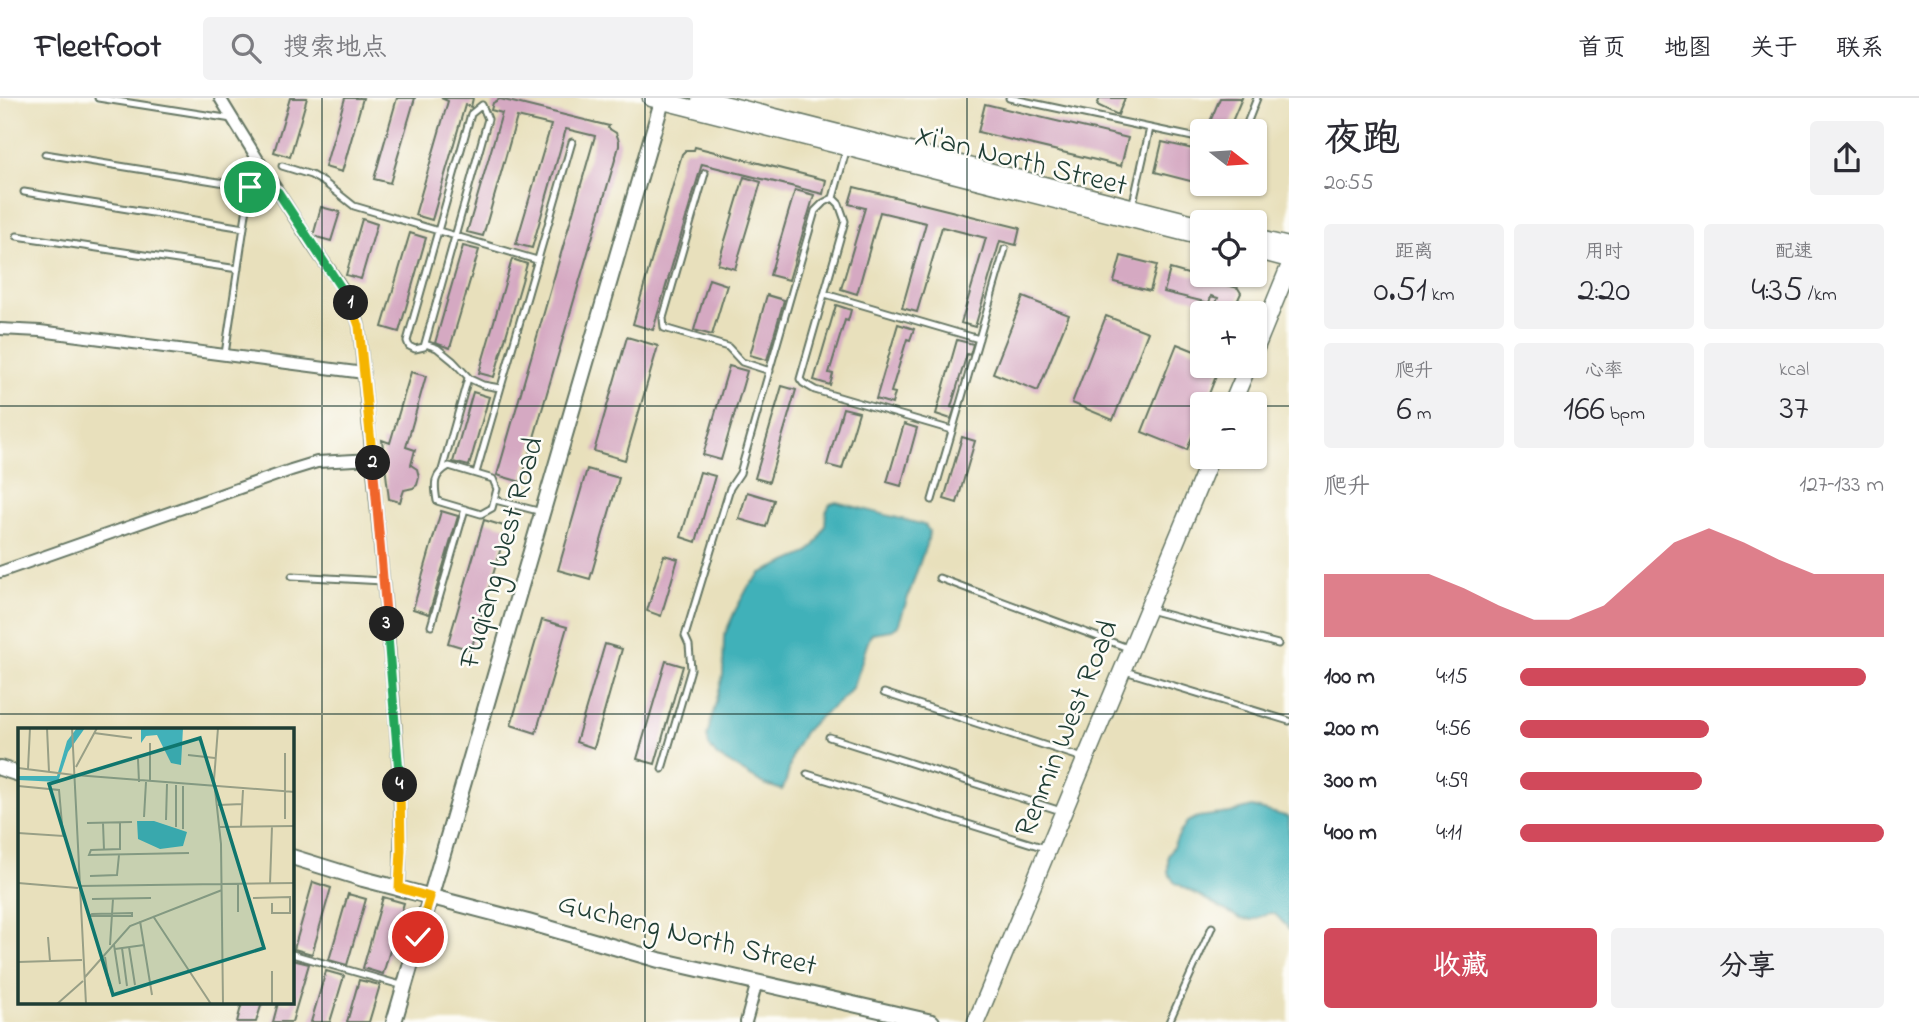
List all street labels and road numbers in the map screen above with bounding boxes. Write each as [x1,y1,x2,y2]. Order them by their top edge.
street label: Xi'an North Street [910,114,1132,210]
street label: Fuqiang West Road [449,432,557,675]
street label: Renmin West Road [1004,614,1132,844]
street label: Gucheng North Street [553,883,821,989]

